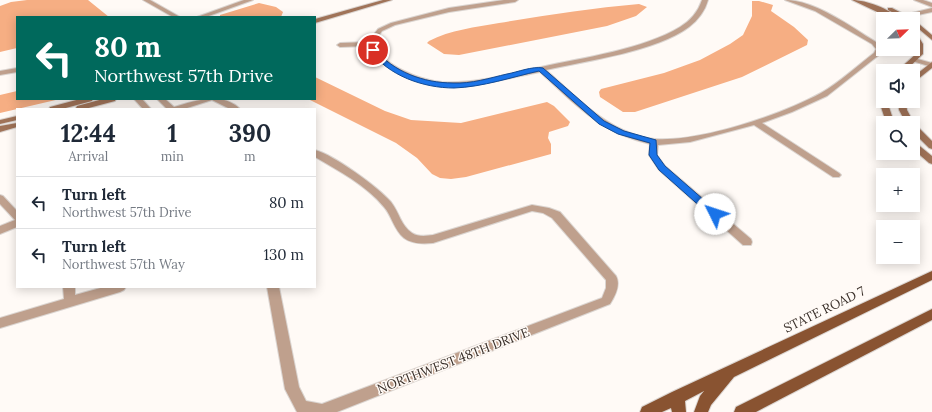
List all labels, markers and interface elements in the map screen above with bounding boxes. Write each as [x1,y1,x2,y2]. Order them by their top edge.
north arrow [876,12,920,56]
map controls [876,12,920,264]
text: 80 m [94,29,161,65]
icon: left [28,32,80,84]
pin [356,33,390,67]
icon: arrive [362,39,384,61]
text: Northwest 57th Drive [94,64,273,87]
button: sound [876,64,920,108]
button: search [876,116,920,160]
text: 12:44 [61,118,116,149]
text: 1 [167,118,177,149]
text: 390 [229,118,271,149]
text: Arrival [68,148,108,165]
text: min [161,148,184,165]
text: m [244,148,256,165]
button: + [876,168,920,212]
text: Turn left [62,185,126,204]
icon: left [28,192,50,214]
text: 80 m [269,193,304,212]
position arrow [694,193,736,235]
text: Northwest 57th Drive [62,204,191,221]
button: − [876,220,920,264]
text: Turn left [62,237,126,256]
icon: left [28,244,50,266]
text: 130 m [264,245,304,264]
text: Northwest 57th Way [62,256,185,273]
street label: STATE ROAD 7 [781,282,868,337]
street label: NORTHWEST 48TH DRIVE [375,324,532,397]

